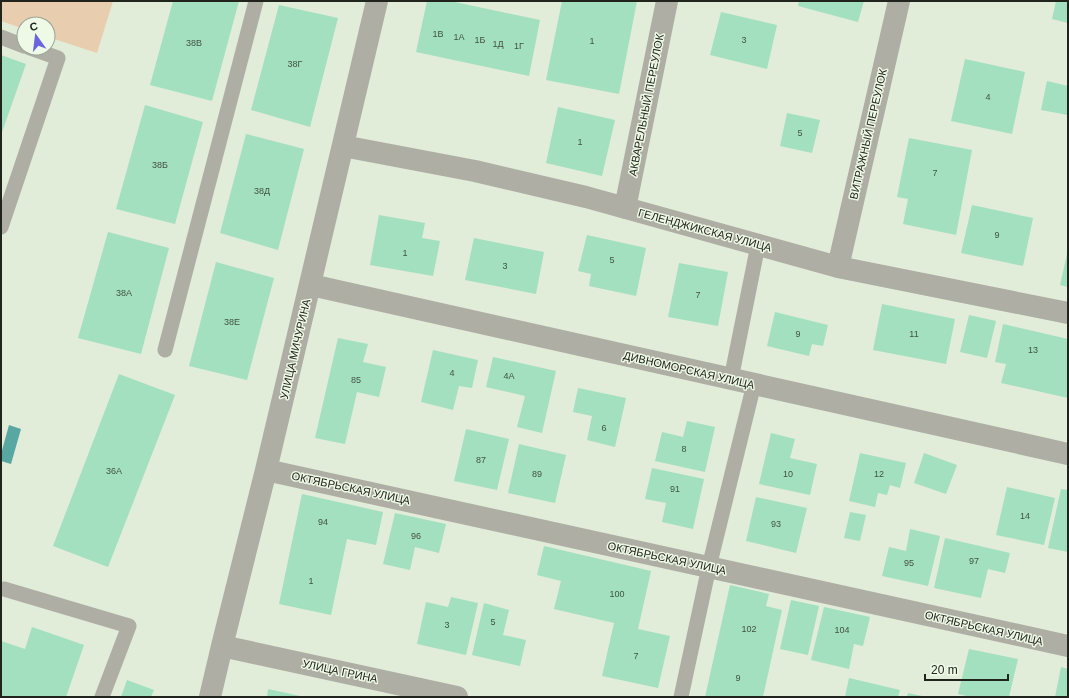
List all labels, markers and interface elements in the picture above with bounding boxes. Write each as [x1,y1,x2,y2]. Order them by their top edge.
north arrow [16,16,56,56]
text: С [28,20,39,33]
house number: 1В [432,29,444,39]
house number: 1А [453,32,465,42]
street label: АКВАРЕЛЬНЫЙ ПЕРЕУЛОК [626,32,666,177]
house number: 1Б [475,35,486,45]
house number: 3 [741,35,747,45]
house number: 1 [589,36,595,46]
house number: 38В [186,38,202,48]
house number: 1Д [492,39,504,49]
house number: 1Г [514,41,524,51]
house number: 38Г [288,59,303,69]
street label: ВИТРАЖНЫЙ ПЕРЕУЛОК [847,67,889,200]
house number: 4 [985,92,991,102]
house number: 5 [797,128,803,138]
house number: 1 [577,137,583,147]
house number: 38Б [152,160,168,170]
house number: 7 [932,168,938,178]
house number: 38Д [254,186,270,196]
street label: ГЕЛЕНДЖИКСКАЯ УЛИЦА [637,206,774,254]
house number: 9 [994,230,1000,240]
house number: 1 [402,248,408,258]
house number: 5 [609,255,615,265]
house number: 3 [502,261,508,271]
house number: 38А [116,288,132,298]
house number: 7 [695,290,701,300]
street label: УЛИЦА МИЧУРИНА [278,297,312,400]
house number: 38Е [224,317,240,327]
house number: 9 [795,329,801,339]
house number: 11 [909,329,919,339]
house number: 13 [1028,345,1038,355]
street label: ДИВНОМОРСКАЯ УЛИЦА [622,349,756,391]
house number: 4 [449,368,455,378]
house number: 4А [503,371,515,381]
house number: 85 [351,375,361,385]
house number: 6 [601,423,607,433]
house number: 8 [681,444,687,454]
house number: 87 [476,455,486,465]
house number: 36А [106,466,122,476]
house number: 89 [532,469,542,479]
house number: 10 [783,469,793,479]
house number: 12 [874,469,884,479]
street label: ОКТЯБРЬСКАЯ УЛИЦА [291,470,412,507]
house number: 91 [670,484,680,494]
house number: 14 [1020,511,1030,521]
house number: 94 [318,517,328,527]
house number: 93 [771,519,781,529]
house number: 96 [411,531,421,541]
street label: ОКТЯБРЬСКАЯ УЛИЦА [607,540,728,577]
house number: 97 [969,556,979,566]
house number: 95 [904,558,914,568]
house number: 1 [308,576,314,586]
house number: 100 [609,589,625,599]
street label: ОКТЯБРЬСКАЯ УЛИЦА [924,609,1045,648]
house number: 5 [490,617,496,627]
house number: 3 [444,620,450,630]
house number: 102 [741,624,757,634]
house number: 104 [834,625,850,635]
house number: 7 [633,651,639,661]
scale bar [925,656,1008,682]
street label: УЛИЦА ГРИНА [301,657,379,685]
text: 20 m [931,663,958,677]
house number: 9 [735,673,741,683]

